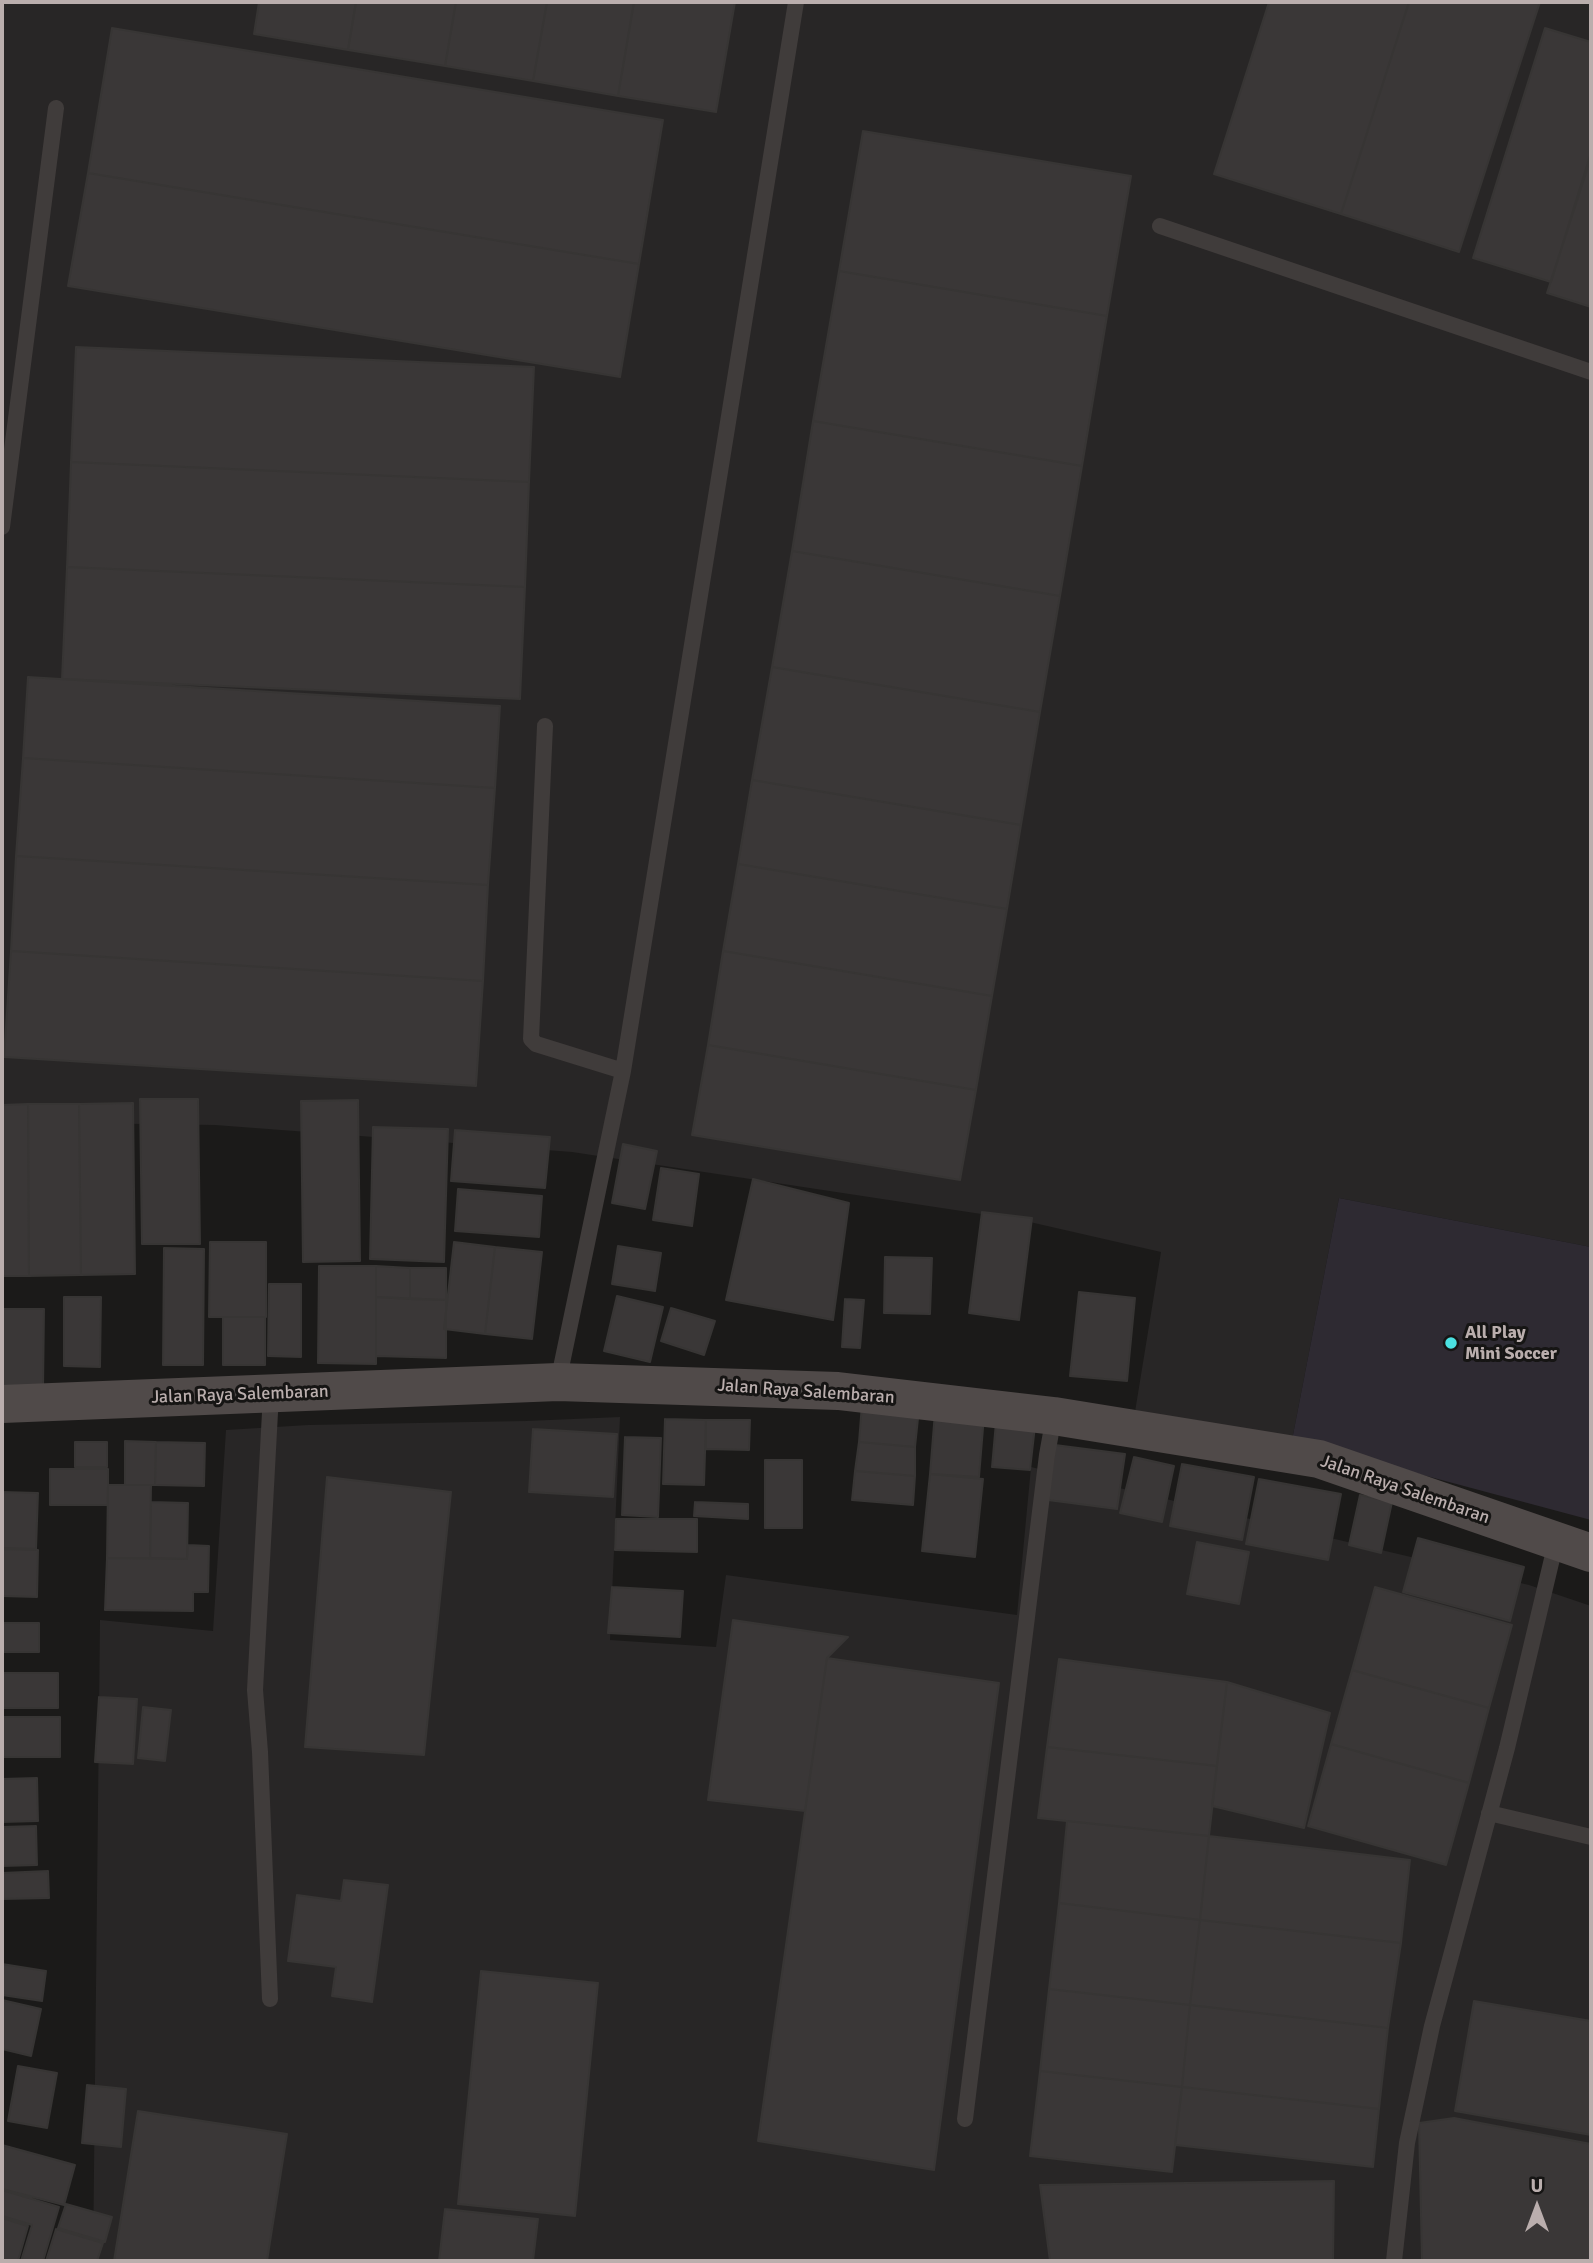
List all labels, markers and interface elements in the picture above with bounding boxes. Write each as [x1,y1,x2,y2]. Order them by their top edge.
place label: All Play Mini Soccer [1465,1322,1557,1364]
marker: All Play Mini Soccer [1443,1335,1459,1351]
street label: Jalan Raya Salembaran [717,1375,895,1409]
street label: Jalan Raya Salembaran [151,1381,329,1409]
street label: Jalan Raya Salembaran [1318,1451,1492,1529]
north arrow [1502,2172,1572,2242]
text: U [1531,2174,1543,2198]

